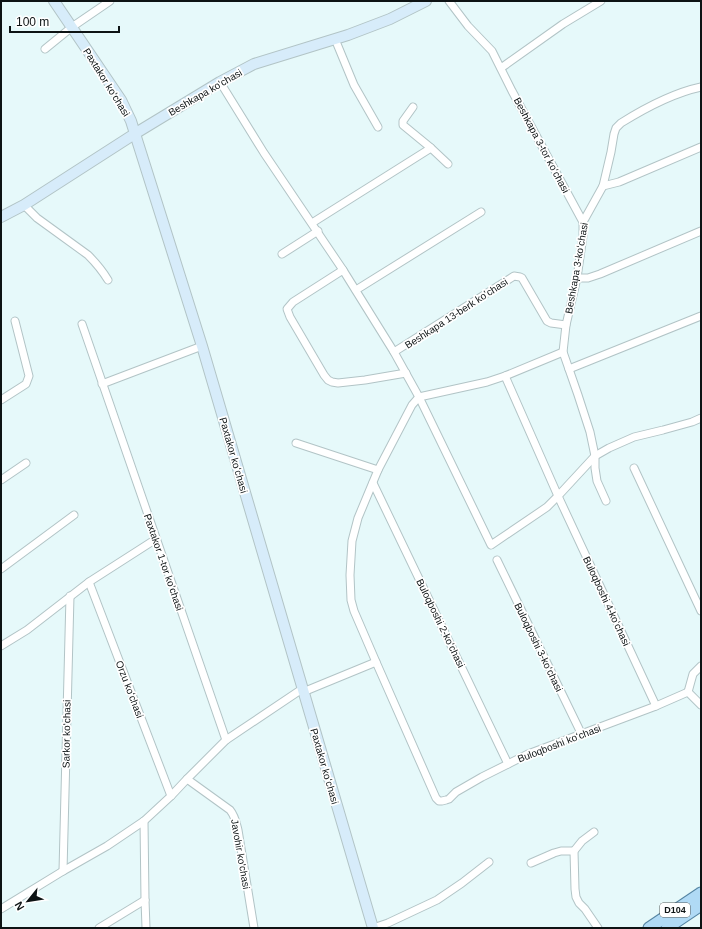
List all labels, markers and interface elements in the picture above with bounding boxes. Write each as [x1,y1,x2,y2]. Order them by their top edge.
scale bar [10,8,119,34]
text: 100 m [16,15,49,29]
street label: Paxtakor koʻchasi [81,46,132,118]
street label: Beshkapa ko'chasi [167,67,244,118]
street label: Beshkapa 3-tor koʻchasi [512,96,571,195]
street label: Beshkapa 3-koʻchasi [563,222,590,314]
street label: Beshkapa 13-berk koʼchasi [403,276,510,351]
street label: Paxtakor koʻchasi [217,416,250,494]
street label: Paxtakor 1-tor koʻchasi [142,512,185,612]
street label: Buloqboshi 4-koʻchasi [581,555,632,648]
street label: Buloqboshi 2-koʻchasi [414,577,467,669]
street label: Buloqboshi 3-koʻchasi [512,601,565,693]
street label: Orzu koʻchasi [114,659,146,719]
street label: Sarkor koʻchasi [60,700,73,768]
street label: Buloqboshi koʻchasi [516,722,602,764]
street label: Paxtakor koʻchasi [308,727,341,805]
street label: Javohir ko'chasi [229,818,252,890]
north arrow [8,881,48,921]
text: N [12,900,27,912]
road number: D104 [660,903,690,917]

